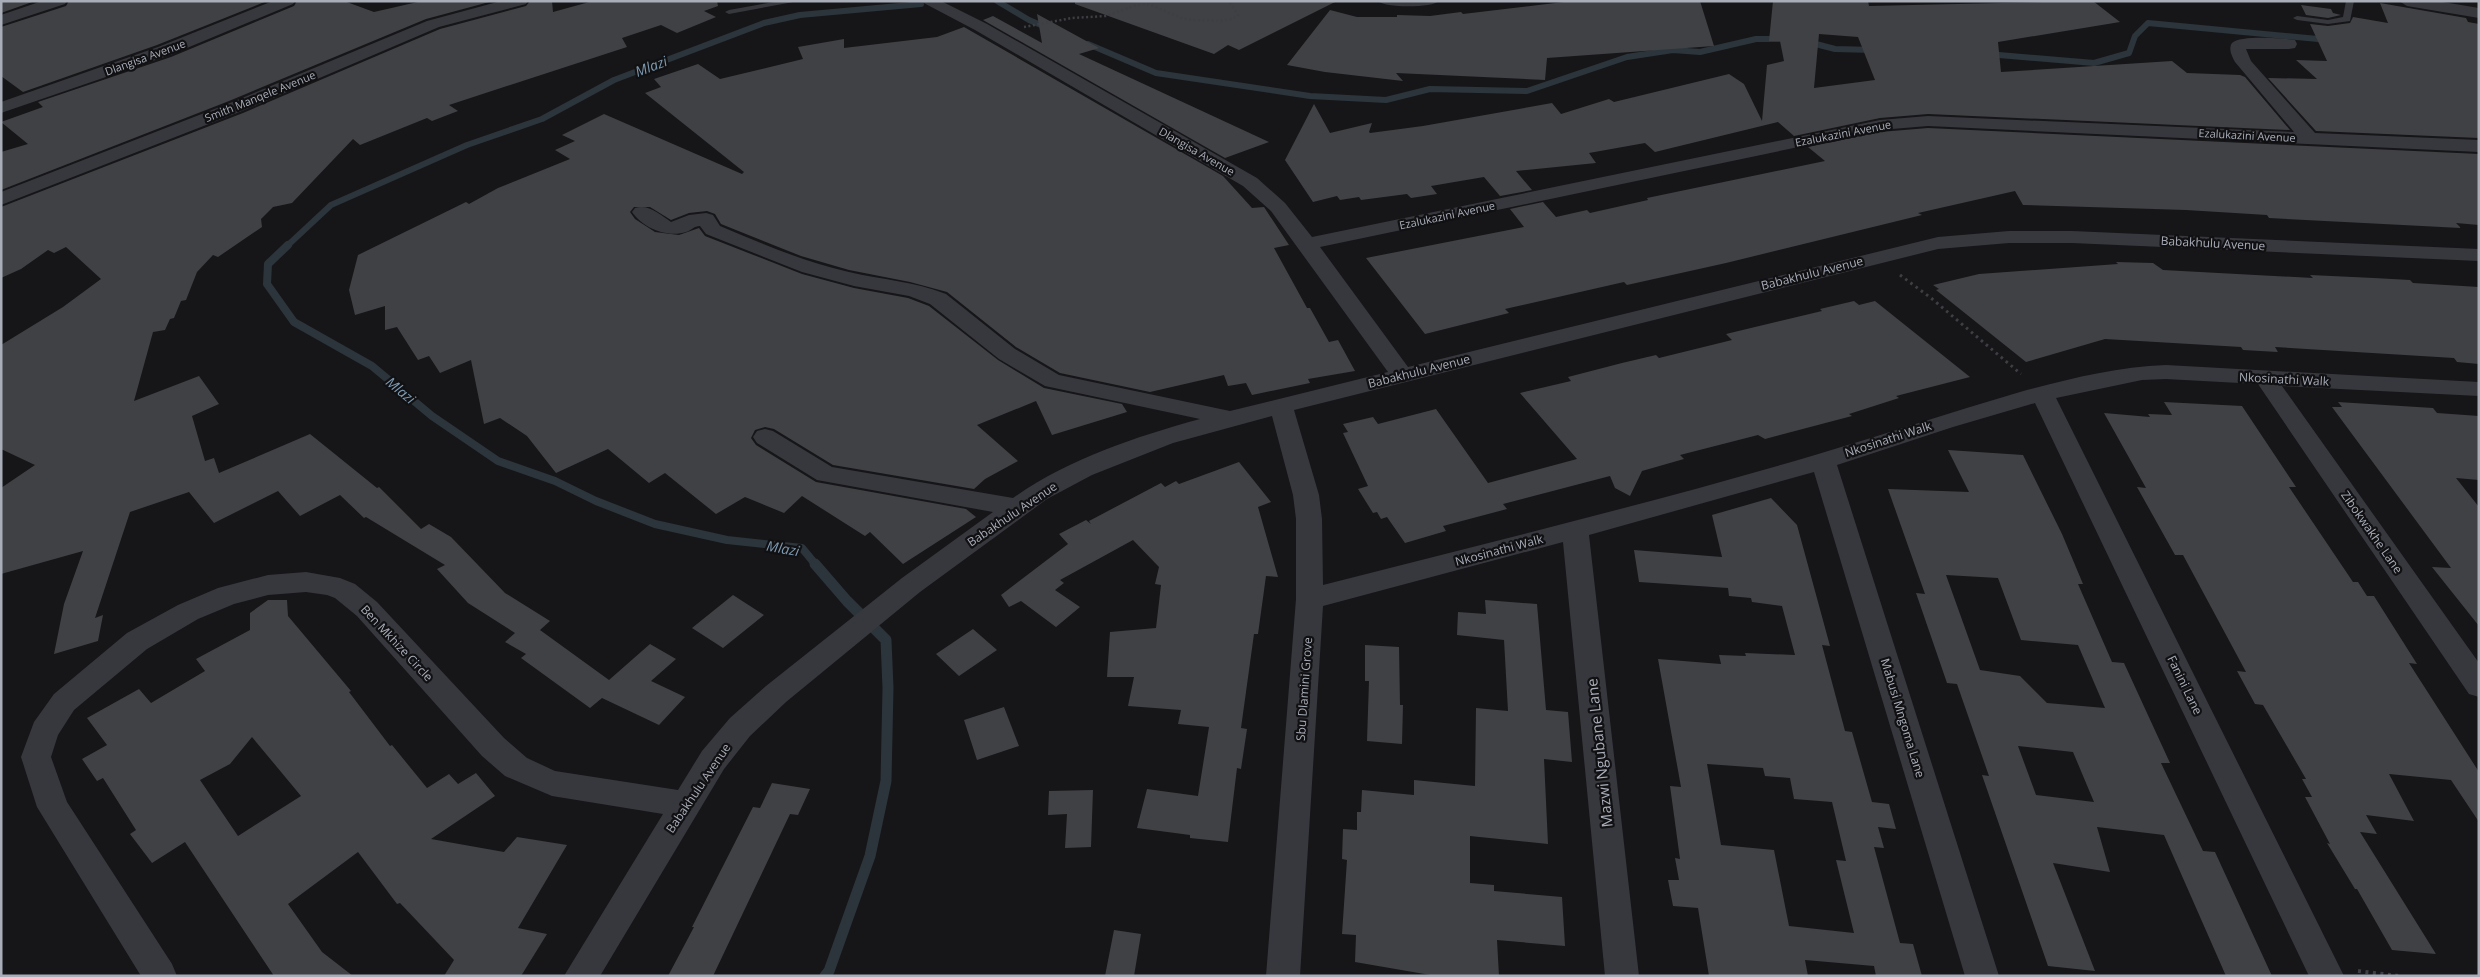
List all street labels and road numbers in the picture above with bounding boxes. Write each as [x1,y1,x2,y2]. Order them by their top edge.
street label: Dlangisa Avenue [103,35,187,79]
street label: Smith Manqele Avenue [202,67,318,125]
street label: Ezalukazini Avenue [1794,116,1892,150]
street label: Dlangisa Avenue [1156,123,1238,179]
street label: Ezalukazini Avenue [2198,125,2296,145]
street label: Ezalukazini Avenue [1398,198,1496,232]
street label: Babakhulu Avenue [2160,232,2266,254]
street label: Babakhulu Avenue [1759,252,1865,294]
street label: Babakhulu Avenue [1366,350,1472,392]
street label: Nkosinathi Walk [2239,368,2330,390]
street label: Nkosinathi Walk [1842,417,1934,461]
street label: Babakhulu Avenue [964,478,1060,550]
street label: Zibokwakhe Lane [2337,487,2407,577]
street label: Nkosinathi Walk [1453,530,1545,570]
street label: Ben Mkhize Circle [357,601,437,685]
street label: Sbu Dlamini Grove [1292,636,1316,741]
street label: Fanini Lane [2163,653,2207,718]
street label: Mabusi Mngoma Lane [1877,656,1929,780]
street label: Mazwi Ngubane Lane [1581,678,1617,828]
street label: Babakhulu Avenue [662,740,734,836]

